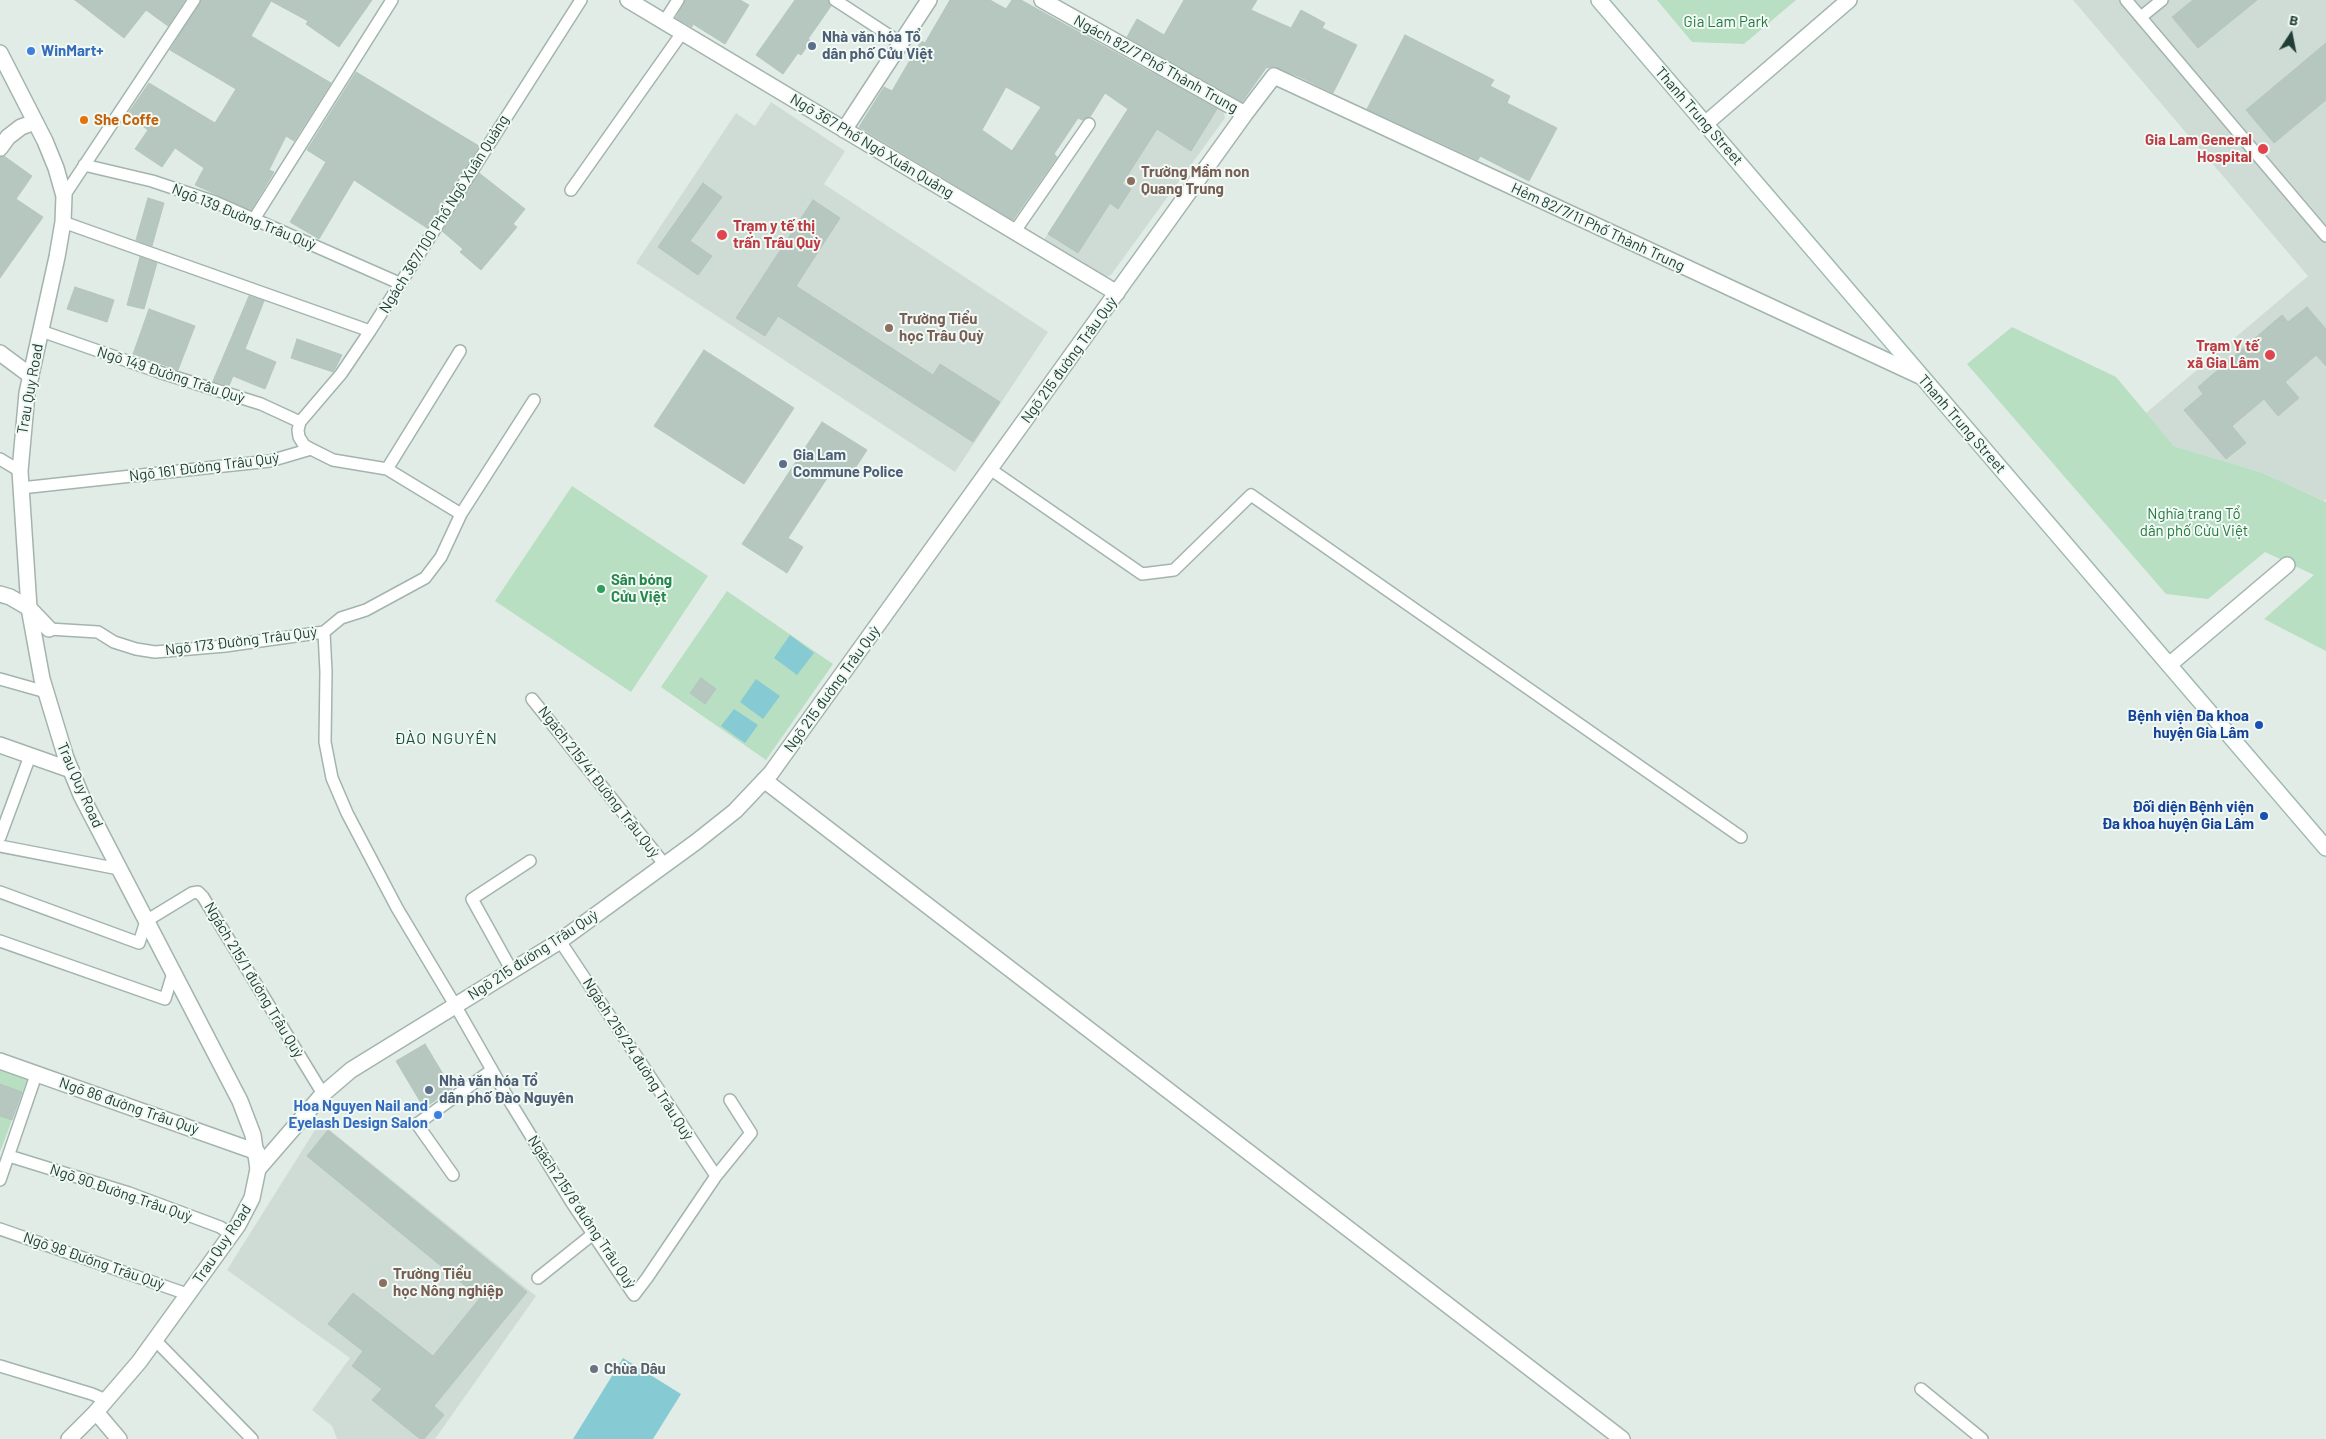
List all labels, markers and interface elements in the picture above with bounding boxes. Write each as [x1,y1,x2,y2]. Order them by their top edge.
north arrow [2266,10,2316,60]
street label: Ngách 82/7 Phố Thành Trung [1071,11,1241,117]
text: B [2288,11,2300,29]
park label: Gia Lam Park [1684,13,1768,31]
place label: Nhà văn hóa Tổ dân phố Cửu Việt [822,28,933,63]
marker: Nhà văn hóa Tổ dân phố Cửu Việt [806,40,818,52]
place label: WinMart+ [41,42,104,60]
marker: WinMart+ [25,45,37,57]
street label: Thanh Trung Street [1651,63,1747,169]
street label: Ngõ 367 Phố Ngô Xuân Quảng [787,90,957,202]
place label: She Coffe [94,111,159,129]
street label: Ngách 367/100 Phố Ngô Xuân Quảng [375,111,513,317]
marker: She Coffe [78,114,90,126]
place label: Gia Lam General Hospital [2145,131,2252,166]
marker: Gia Lam General Hospital [2256,142,2270,156]
place label: Trường Mầm non Quang Trung [1141,163,1250,198]
marker: Trường Mầm non Quang Trung [1125,175,1137,187]
street label: Hẻm 82/7/11 Phố Thành Trung [1508,179,1688,275]
street label: Ngõ 139 Đường Trâu Quỳ [169,180,319,254]
place label: Trạm y tế thị trấn Trâu Quỳ [733,217,821,252]
marker: Trạm y tế thị trấn Trâu Quỳ [715,228,729,242]
street label: Ngõ 215 đường Trâu Quỳ [1017,293,1121,427]
place label: Trường Tiểu học Trâu Quỳ [899,310,984,345]
marker: Trường Tiểu học Trâu Quỳ [883,322,895,334]
place label: Trạm Y tế xã Gia Lâm [2187,337,2259,372]
street label: Trau Quy Road [13,342,47,436]
street label: Ngõ 149 Đường Trâu Quỳ [95,343,247,407]
marker: Trạm Y tế xã Gia Lâm [2263,348,2277,362]
street label: Thanh Trung Street [1914,371,2010,477]
place label: Gia Lam Commune Police [793,446,904,481]
street label: Ngõ 161 Đường Trâu Quỳ [128,449,280,485]
marker: Gia Lam Commune Police [777,458,789,470]
park label: Nghĩa trang Tổ dân phố Cửu Việt [2140,505,2248,540]
place label: Sân bóng Cửu Việt [611,571,672,606]
marker: Sân bóng Cửu Việt [595,583,607,595]
street label: Ngõ 215 đường Trâu Quỳ [780,622,884,756]
street label: Ngõ 173 Đường Trâu Quỳ [164,623,318,659]
street label: Ngách 215/41 Đường Trâu Quỳ [534,703,664,861]
place label: Bệnh viện Đa khoa huyện Gia Lâm [2128,707,2249,742]
marker: Bệnh viện Đa khoa huyện Gia Lâm [2253,719,2265,731]
district label: ĐÀO NGUYÊN [393,729,499,749]
street label: Trau Quy Road [53,739,107,831]
place label: Đối diện Bệnh viện Đa khoa huyện Gia Lâm [2102,798,2254,833]
marker: Đối diện Bệnh viện Đa khoa huyện Gia Lâm [2258,810,2270,822]
street label: Ngách 215/1 đường Trâu Quỳ [200,899,308,1061]
street label: Ngõ 215 đường Trâu Quỳ [464,906,602,1004]
street label: Ngách 215/24 đường Trâu Quỳ [579,975,697,1143]
place label: Nhà văn hóa Tổ dân phố Đào Nguyên [439,1072,574,1107]
street label: Ngõ 86 đường Trâu Quỳ [57,1074,201,1138]
marker: Nhà văn hóa Tổ dân phố Đào Nguyên [423,1084,435,1096]
place label: Hoa Nguyen Nail and Eyelash Design Salon [288,1097,428,1132]
marker: Hoa Nguyen Nail and Eyelash Design Salon [432,1109,444,1121]
street label: Ngách 215/8 đường Trâu Quỳ [524,1132,640,1292]
street label: Ngõ 90 Đường Trâu Quỳ [48,1160,194,1226]
street label: Trau Quy Road [189,1201,255,1287]
street label: Ngõ 98 Đường Trâu Quỳ [21,1228,167,1294]
place label: Trường Tiểu học Nông nghiệp [393,1265,503,1300]
marker: Trường Tiểu học Nông nghiệp [377,1277,389,1289]
place label: Chùa Dâu [604,1360,666,1378]
marker: Chùa Dâu [588,1363,600,1375]

